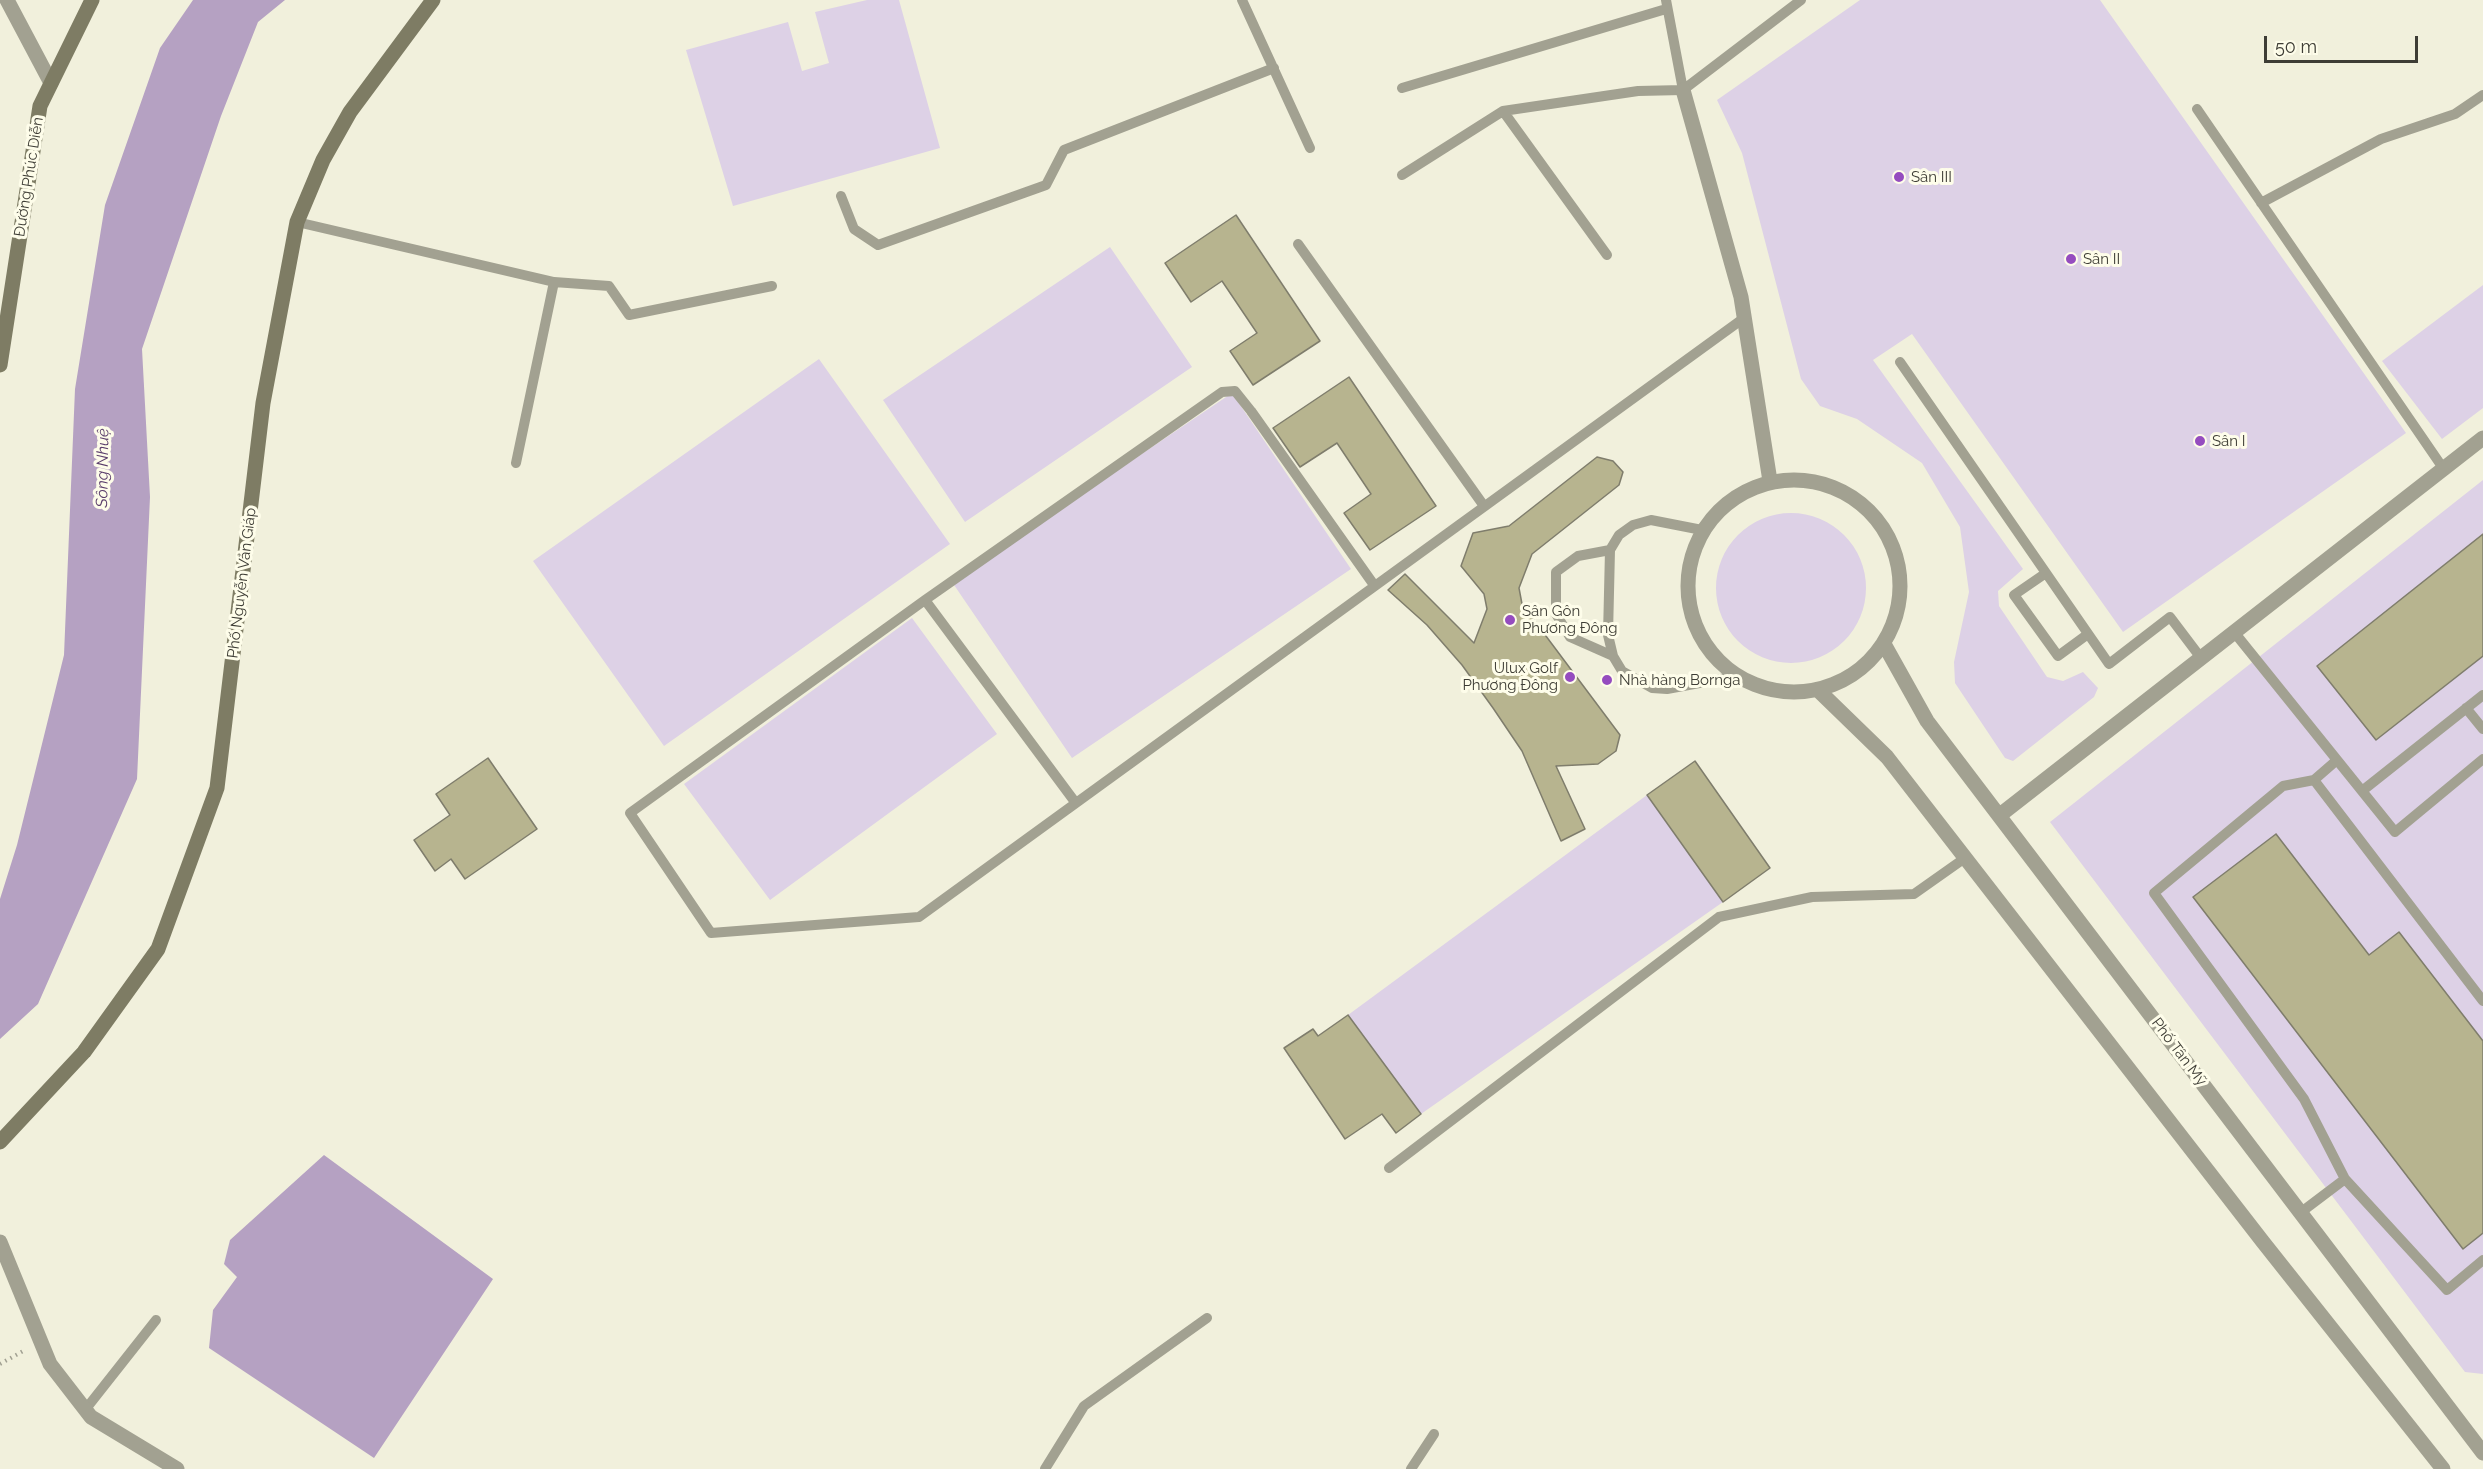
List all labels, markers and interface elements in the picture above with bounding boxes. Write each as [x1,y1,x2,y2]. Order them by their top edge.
scale bar [2267,24,2422,62]
text: 50 m [2275,36,2317,57]
street label: Đường Phúc Diễn [11,116,47,238]
place label: Sân III [1911,168,1952,186]
marker: Sân III [1892,170,1906,184]
place label: Sân II [2083,250,2120,268]
marker: Sân II [2064,252,2078,266]
water label: Sông Nhuệ [93,428,113,508]
place label: Sân I [2212,432,2246,450]
marker: Sân I [2193,434,2207,448]
street label: Phố Nguyễn Văn Giáp [224,507,260,659]
place label: Sân Gôn Phương Đông [1522,602,1618,637]
marker: Sân Gôn Phương Đông [1503,613,1517,627]
place label: Ulux Golf Phương Đông [1462,659,1558,694]
marker: Ulux Golf Phương Đông [1563,670,1577,684]
place label: Nhà hàng Bornga [1619,671,1740,689]
marker: Nhà hàng Bornga [1600,673,1614,687]
street label: Phố Tân Mỹ [2148,1014,2210,1090]

